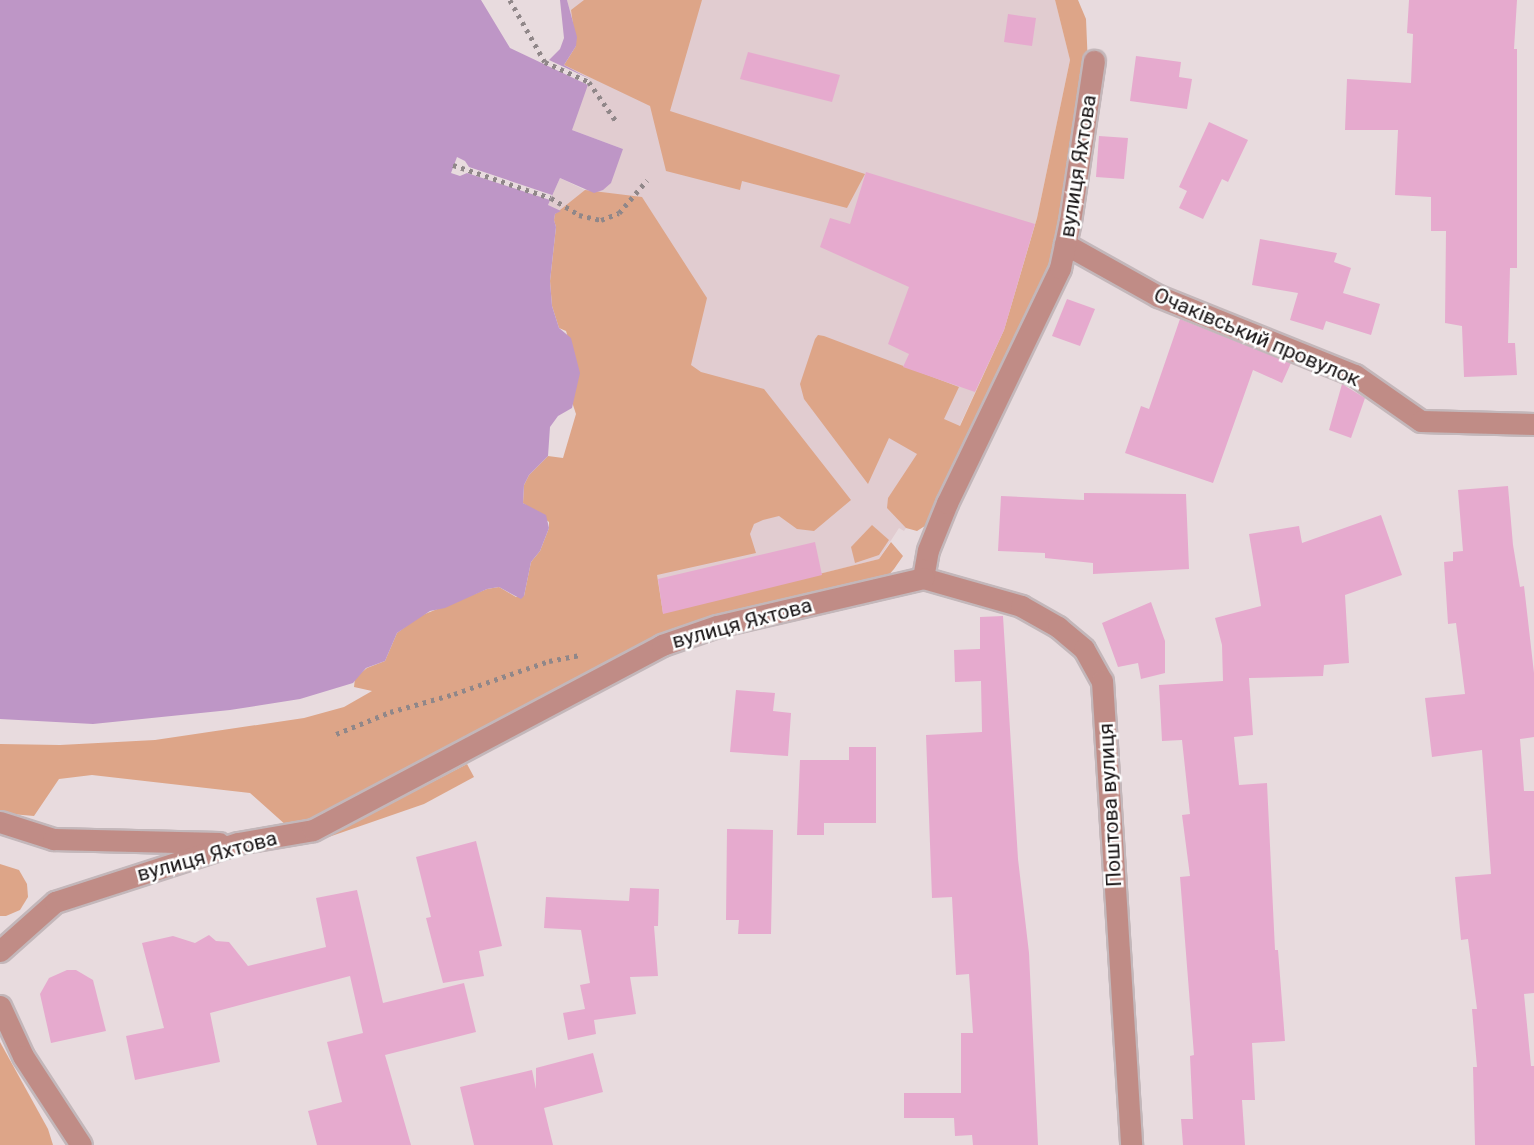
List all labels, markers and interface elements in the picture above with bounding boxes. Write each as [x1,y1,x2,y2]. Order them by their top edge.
street label: вулиця Яхтова [1054,93,1102,239]
street label: Очаківський провулок [1150,282,1364,392]
street label: вулиця Яхтова [669,592,815,654]
street label: Поштова вулиця [1093,722,1127,888]
street label: вулиця Яхтова [134,825,280,887]

